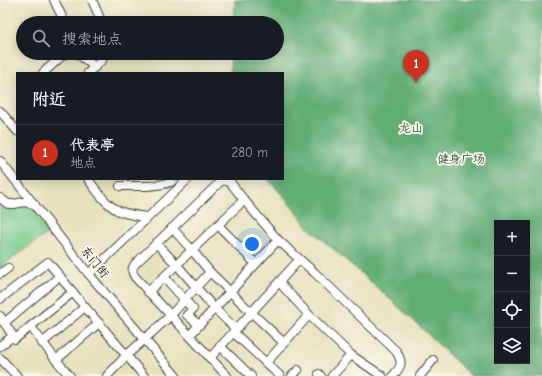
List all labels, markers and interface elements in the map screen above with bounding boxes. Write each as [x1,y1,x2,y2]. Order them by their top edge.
search box [16,16,284,60]
icon: search [30,27,52,49]
text: 搜索地点 [62,30,122,48]
pin: 1 [403,50,429,83]
text: 附近 [32,90,66,109]
park label: 龙山 [399,121,423,135]
text: 代表亭 [70,136,115,154]
text: 1 [42,145,48,160]
text: 280 m [231,145,268,160]
park label: 健身广场 [437,152,485,166]
text: 地点 [70,155,96,170]
map controls [494,220,530,364]
button: + [494,220,530,256]
your location [242,234,262,254]
street label: 东门街 [78,244,112,280]
button: − [494,256,530,292]
button: locate [494,292,530,328]
button: layers [494,328,530,364]

